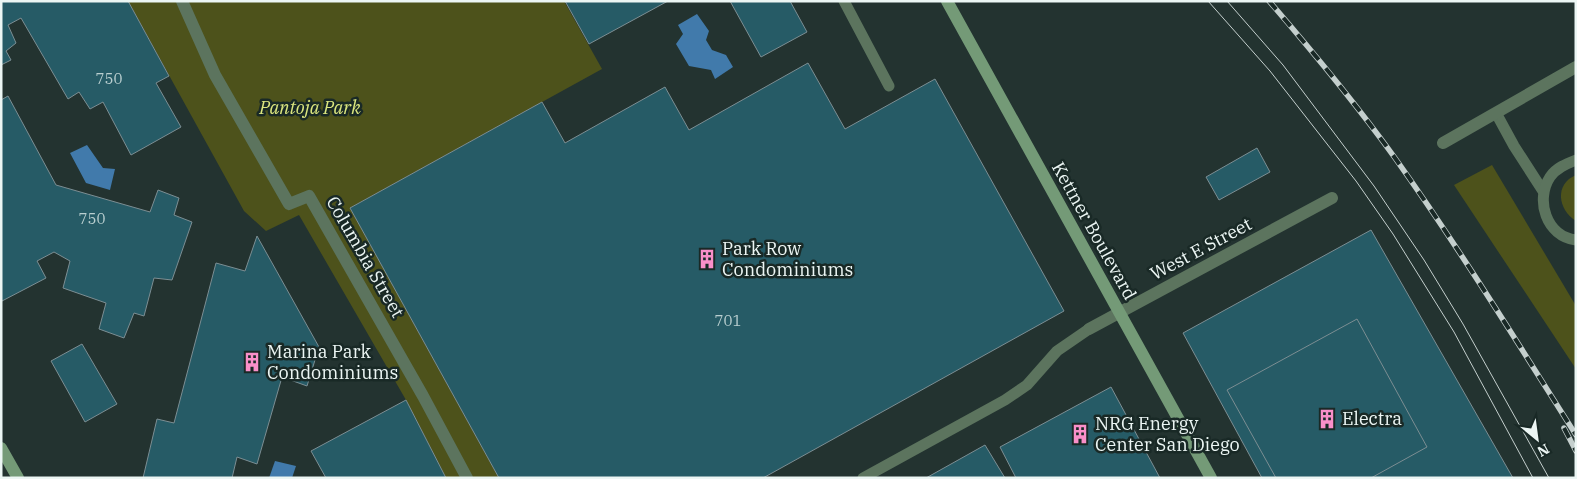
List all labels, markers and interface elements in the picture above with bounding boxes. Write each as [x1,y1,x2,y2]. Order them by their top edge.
house number: 750 [95,69,123,88]
park label: Pantoja Park [258,96,361,119]
street label: Kettner Boulevard [1047,158,1142,304]
street label: Columbia Street [321,192,409,322]
house number: 750 [78,209,106,228]
street label: West E Street [1146,212,1255,285]
place label: Park Row Condominiums [722,237,853,281]
building icon: Park Row Condominiums [696,248,718,270]
house number: 701 [714,311,742,330]
place label: Marina Park Condominiums [267,340,398,384]
building icon: Marina Park Condominiums [241,351,263,373]
place label: Electra [1342,407,1402,430]
building icon: Electra [1316,408,1338,430]
place label: NRG Energy Center San Diego [1095,412,1240,456]
north arrow [1512,414,1562,464]
building icon: NRG Energy Center San Diego [1069,423,1091,445]
text: N [1534,440,1553,461]

